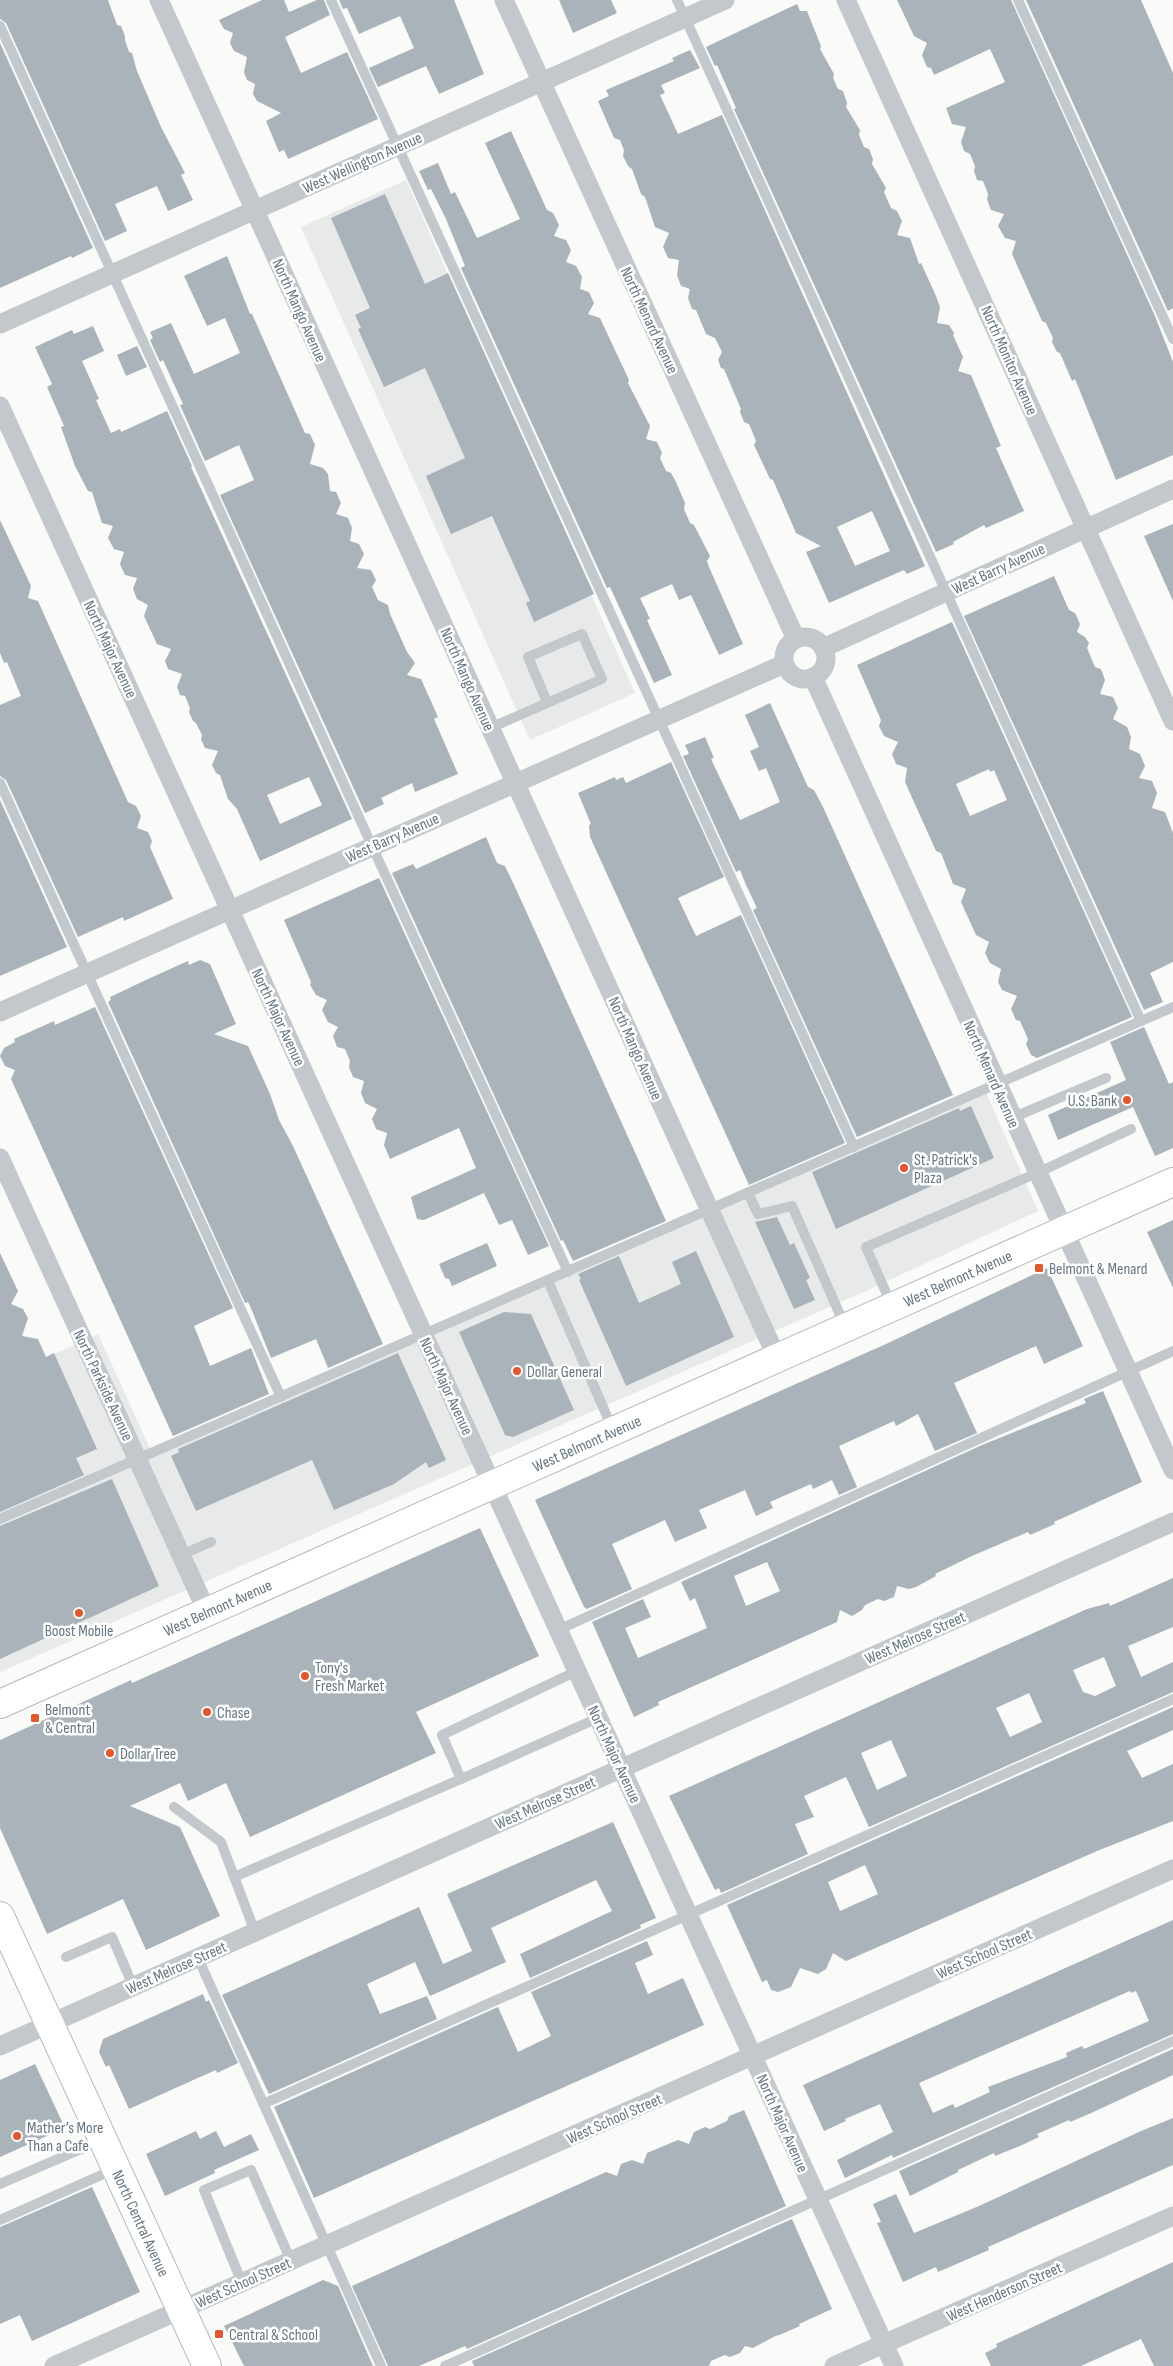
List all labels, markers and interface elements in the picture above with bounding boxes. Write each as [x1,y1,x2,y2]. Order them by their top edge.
street label: West Wellington Avenue [300,129,425,198]
street label: North Mango Avenue [267,256,330,365]
street label: North Menard Avenue [616,264,682,377]
street label: North Monitor Avenue [976,303,1041,418]
street label: West Barry Avenue [949,540,1048,599]
street label: North Major Avenue [79,598,140,701]
street label: North Mango Avenue [435,625,498,734]
street label: West Barry Avenue [343,809,442,867]
street label: North Major Avenue [247,966,308,1069]
street label: North Mango Avenue [603,994,666,1103]
street label: North Menard Avenue [958,1018,1023,1131]
place label: U.S. Bank [1068,1092,1117,1111]
marker: U.S. Bank [1121,1094,1133,1106]
place label: St. Patrick's Plaza [914,1151,978,1188]
marker: St. Patrick's Plaza [898,1162,910,1174]
street label: West Belmont Avenue [901,1247,1015,1312]
place label: Belmont & Menard [1049,1260,1147,1279]
marker: Belmont & Menard [1033,1262,1045,1274]
street label: North Parkside Avenue [69,1327,137,1444]
street label: North Major Avenue [415,1335,476,1438]
place label: Dollar General [527,1363,602,1382]
marker: Dollar General [511,1365,523,1377]
street label: West Belmont Avenue [530,1412,644,1477]
street label: West Belmont Avenue [161,1576,275,1641]
marker: Boost Mobile [73,1607,85,1619]
street label: West Melrose Street [862,1608,969,1669]
place label: Boost Mobile [45,1622,113,1641]
place label: Tony's Fresh Market [315,1659,384,1696]
marker: Tony's Fresh Market [299,1670,311,1682]
place label: Belmont & Central [45,1701,95,1738]
street label: North Major Avenue [583,1703,644,1806]
place label: Chase [217,1704,250,1723]
marker: Chase [201,1706,213,1718]
marker: Belmont & Central [29,1712,41,1724]
place label: Dollar Tree [120,1745,176,1764]
marker: Dollar Tree [104,1747,116,1759]
street label: West Melrose Street [492,1773,599,1834]
street label: West School Street [934,1925,1035,1984]
street label: West Melrose Street [123,1938,230,1999]
street label: North Major Avenue [752,2072,812,2176]
street label: West School Street [564,2090,665,2149]
place label: Mather’s More Than a Cafe [27,2119,103,2156]
marker: Mather’s More Than a Cafe [11,2130,23,2142]
street label: North Central Avenue [107,2167,173,2280]
street label: West School Street [193,2254,294,2313]
street label: West Henderson Street [944,2258,1065,2326]
place label: Central & School [229,2326,318,2345]
marker: Central & School [213,2328,225,2340]

